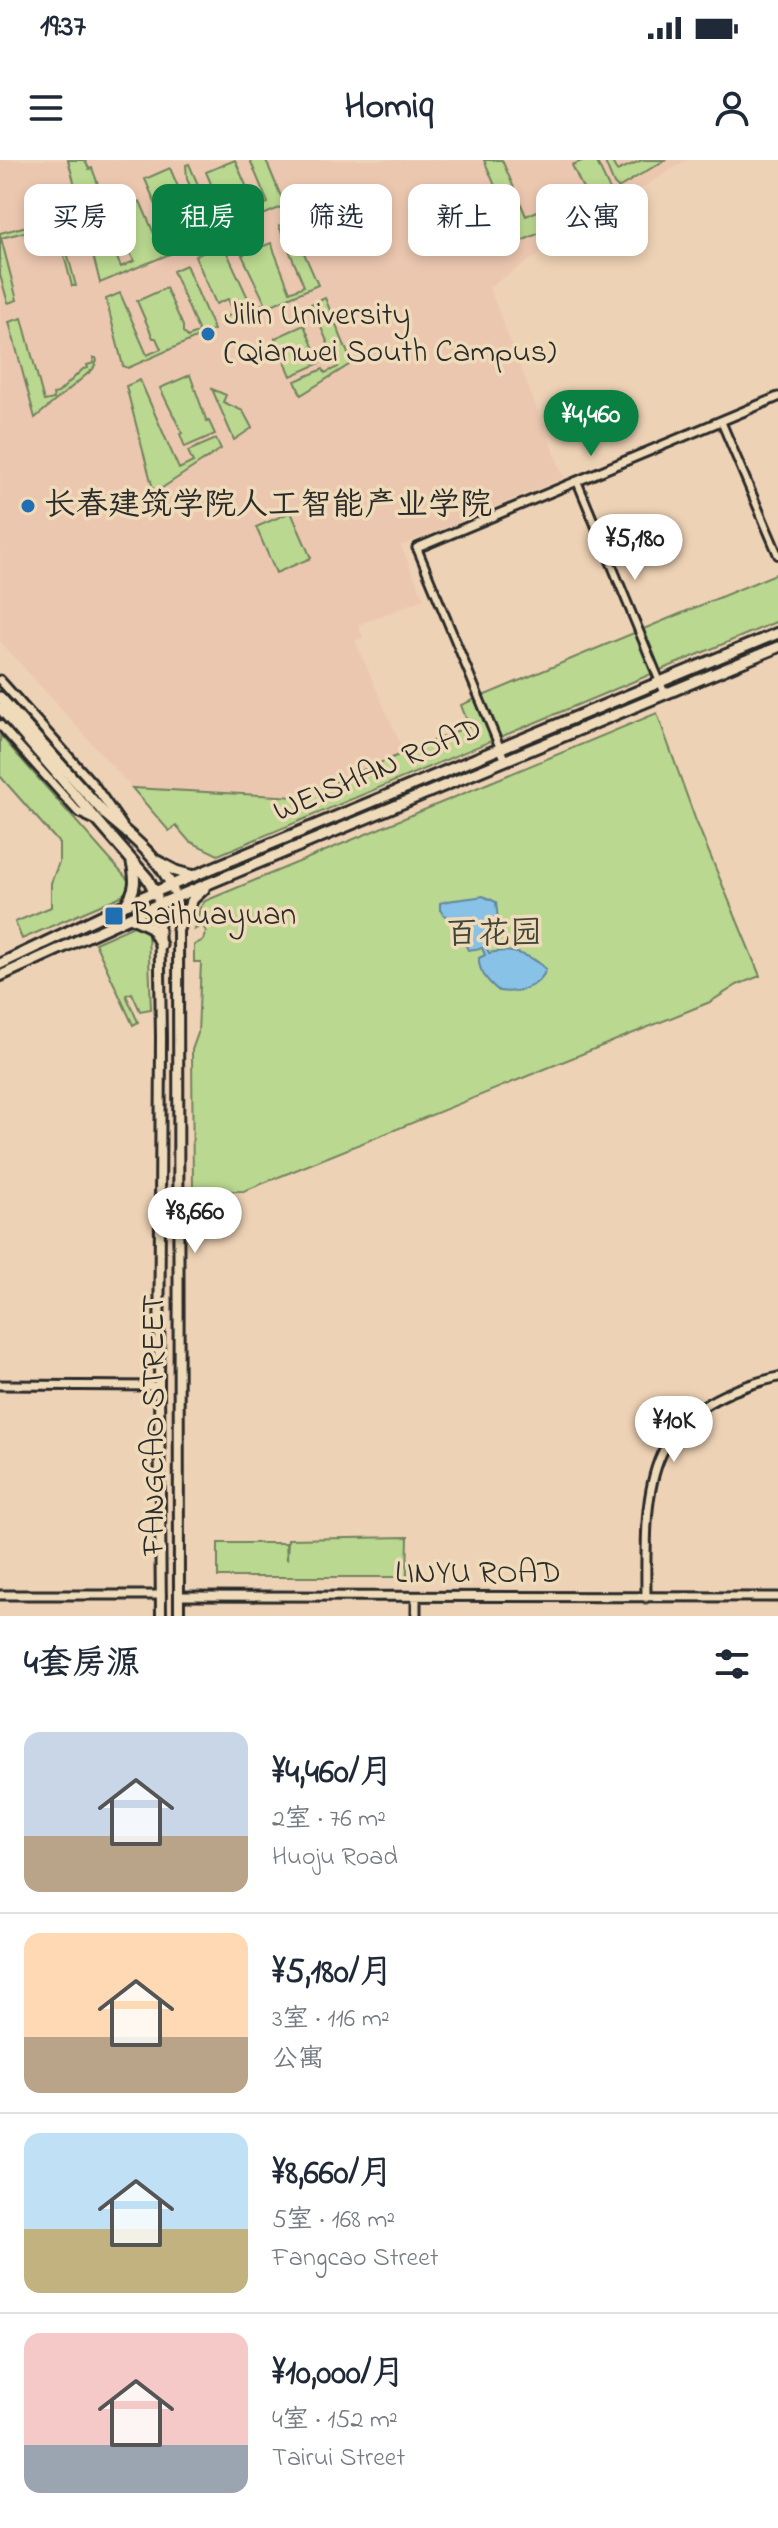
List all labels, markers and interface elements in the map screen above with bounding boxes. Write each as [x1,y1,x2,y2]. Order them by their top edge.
text: 19:37 [40,6,86,50]
text: Homiq [344,82,434,135]
icon: menu [24,86,68,130]
icon: person [710,86,754,130]
chip: 买房 [24,184,136,256]
chip: 租房 [152,184,264,256]
chip: 筛选 [280,184,392,256]
chip: 新上 [408,184,520,256]
chip: 公寓 [536,184,648,256]
place label: Jilin University (Qianwei South Campus) [224,293,556,377]
marker: Jilin University (Qianwei South Campus) [199,325,217,343]
pin: ¥4,460 [526,390,656,458]
text: ¥4,460 [562,397,620,435]
place label: 长春建筑学院人工智能产业学院 [44,483,492,530]
marker: 长春建筑学院人工智能产业学院 [19,497,37,515]
pin: ¥5,180 [570,514,700,582]
text: ¥5,180 [606,521,664,559]
street label: WEISHAN ROAD [266,706,490,836]
place label: Baihuayuan [131,893,296,940]
marker: Baihuayuan [103,905,125,927]
park label: 百花园 [446,912,542,959]
pin: ¥8,660 [130,1187,260,1255]
text: ¥8,660 [166,1194,224,1232]
street label: FANGCAO STREET [132,1294,179,1557]
pin: ¥10K [627,1396,721,1464]
text: ¥10K [653,1403,695,1441]
street label: LINYU ROAD [395,1551,561,1598]
text: 4套房源 [24,1640,140,1690]
icon: filters [710,1642,754,1686]
text: ¥4,460/月 [272,1749,393,1799]
icon: home [88,1764,184,1860]
text: 2室 · 76 m² [272,1801,386,1839]
text: Huoju Road [272,1839,398,1877]
text: ¥5,180/月 [272,1949,393,1999]
icon: home [88,1965,184,2061]
text: 3室 · 116 m² [272,2001,390,2039]
text: 公寓 [272,2041,324,2079]
text: ¥8,660/月 [272,2150,393,2200]
icon: home [88,2165,184,2261]
text: 5室 · 168 m² [272,2202,395,2240]
text: Fangcao Street [272,2240,439,2278]
text: ¥10,000/月 [272,2350,405,2400]
icon: home [88,2365,184,2461]
text: 4室 · 152 m² [272,2402,398,2440]
text: Tairui Street [272,2440,405,2478]

